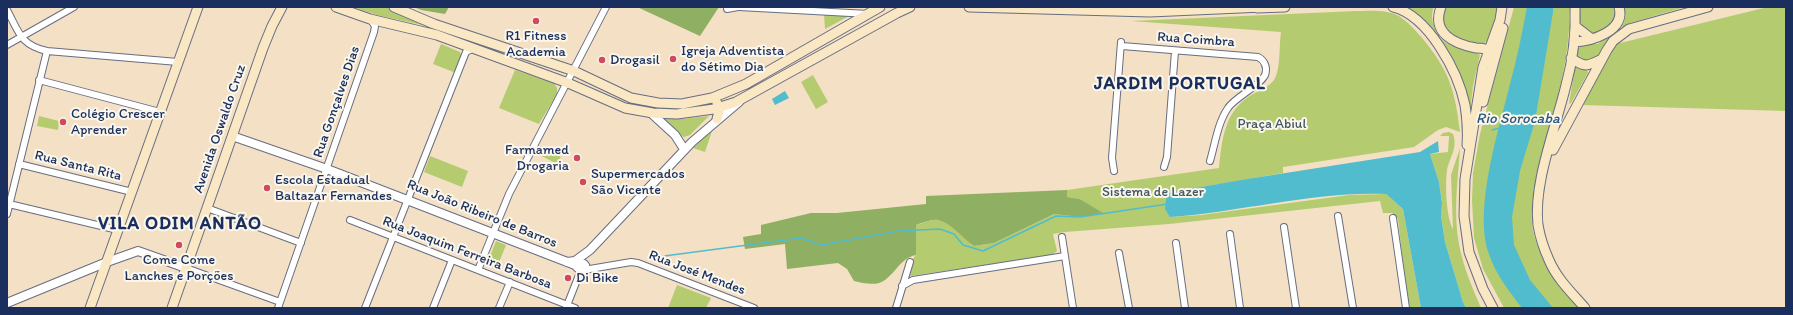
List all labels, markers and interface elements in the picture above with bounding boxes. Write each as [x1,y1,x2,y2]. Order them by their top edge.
marker: R1 Fitness Academia [531,16,541,26]
place label: R1 Fitness Academia [506,28,566,60]
street label: Rua Coimbra [1157,29,1235,51]
place label: Igreja Adventista do Sétimo Dia [681,43,784,76]
street label: Rua Gonçalves Dias [310,44,364,160]
place label: Drogasil [610,52,660,68]
marker: Igreja Adventista do Sétimo Dia [668,54,678,64]
marker: Drogasil [597,55,607,65]
street label: Avenida Oswaldo Cruz [190,63,250,195]
district label: JARDIM PORTUGAL [1095,73,1265,95]
place label: Colégio Crescer Aprender [71,106,165,138]
water label: Rio Sorocaba [1476,110,1560,128]
park label: Praça Abiul [1238,116,1306,132]
marker: Colégio Crescer Aprender [58,117,68,127]
place label: Farmamed Drogaria [505,142,569,174]
street label: Rua Santa Rita [33,147,123,185]
marker: Farmamed Drogaria [572,153,582,163]
place label: Supermercados São Vicente [591,166,685,198]
place label: Escola Estadual Baltazar Fernandes [275,172,392,204]
street label: Rua João Ribeiro de Barros [404,176,560,252]
marker: Supermercados São Vicente [578,177,588,187]
marker: Escola Estadual Baltazar Fernandes [262,183,272,193]
park label: Sistema de Lazer [1102,184,1204,200]
district label: VILA ODIM ANTÃO [98,213,262,235]
street label: Rua Joaquim Ferreira Barbosa [380,213,554,293]
marker: Come Come Lanches e Porções [174,240,184,250]
street label: Rua José Mendes [646,247,748,299]
place label: Come Come Lanches e Porções [125,252,233,284]
place label: Di Bike [576,270,619,286]
marker: Di Bike [563,273,573,283]

